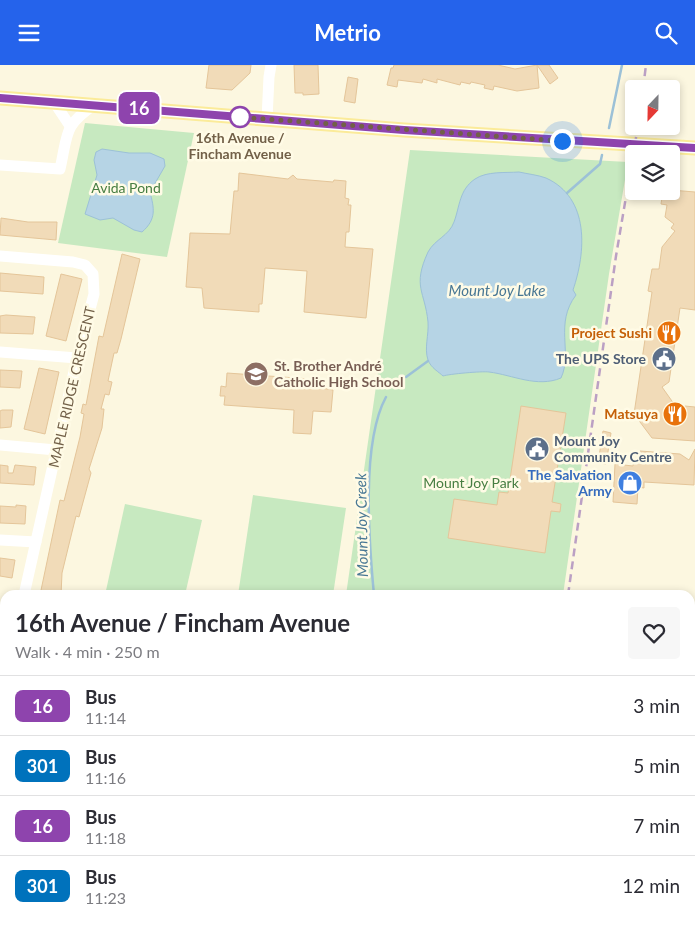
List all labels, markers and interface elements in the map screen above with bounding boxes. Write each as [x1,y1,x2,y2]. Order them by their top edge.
icon: menu [15,19,43,47]
text: Metrio [314,19,381,46]
icon: search [652,19,680,47]
north arrow [625,80,680,135]
map controls [625,80,680,200]
line badge: 16 [116,92,162,124]
text: 16 [129,97,149,119]
marker: 16th Avenue / Fincham Avenue [229,106,251,128]
place label: 16th Avenue / Fincham Avenue [189,129,292,162]
your location [550,129,575,154]
button: layers [625,145,680,200]
park label: Avida Pond [91,179,161,196]
water label: Mount Joy Lake [449,281,545,299]
street label: MAPLE RIDGE CRESCENT [45,304,99,469]
restaurant icon: Project Sushi [656,320,682,346]
place label: Project Sushi [571,324,652,341]
public building icon: The UPS Store [651,346,677,372]
place label: The UPS Store [556,350,647,367]
place label: St. Brother André Catholic High School [274,357,403,390]
school or university icon: St. Brother André Catholic High School [243,361,269,387]
restaurant icon: Matsuya [662,401,688,427]
place label: Matsuya [604,405,658,422]
place label: Mount Joy Community Centre [554,432,672,465]
public building icon: Mount Joy Community Centre [524,436,550,462]
place label: The Salvation Army [528,466,613,499]
shop icon: The Salvation Army [617,470,643,496]
water label: Mount Joy Creek [351,472,371,577]
park label: Mount Joy Park [423,474,520,491]
button: heart [628,607,680,659]
text: 16th Avenue / Fincham Avenue [15,608,350,637]
text: Walk · 4 min · 250 m [15,642,160,661]
text: Bus [85,685,116,708]
text: 3 min [633,694,680,717]
text: 16 [32,695,53,717]
text: 11:14 [85,708,126,727]
text: Bus [85,745,116,768]
text: 5 min [633,754,680,777]
text: 301 [27,755,58,777]
text: 11:16 [85,768,126,787]
text: Bus [85,805,116,828]
text: 7 min [633,814,680,837]
text: 16 [32,815,53,837]
text: 11:18 [85,828,126,847]
text: Bus [85,865,116,888]
text: 12 min [622,874,680,897]
text: 301 [27,875,58,897]
text: 11:23 [85,888,126,907]

